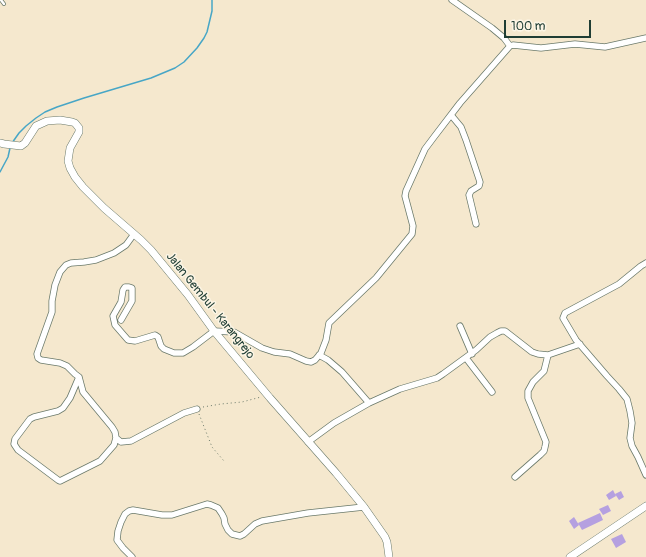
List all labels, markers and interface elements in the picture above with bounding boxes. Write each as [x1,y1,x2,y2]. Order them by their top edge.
scale bar [506,12,593,38]
text: 100 m [511,19,545,34]
street label: Jalan Gembul - Karangrejo [163,250,257,362]

